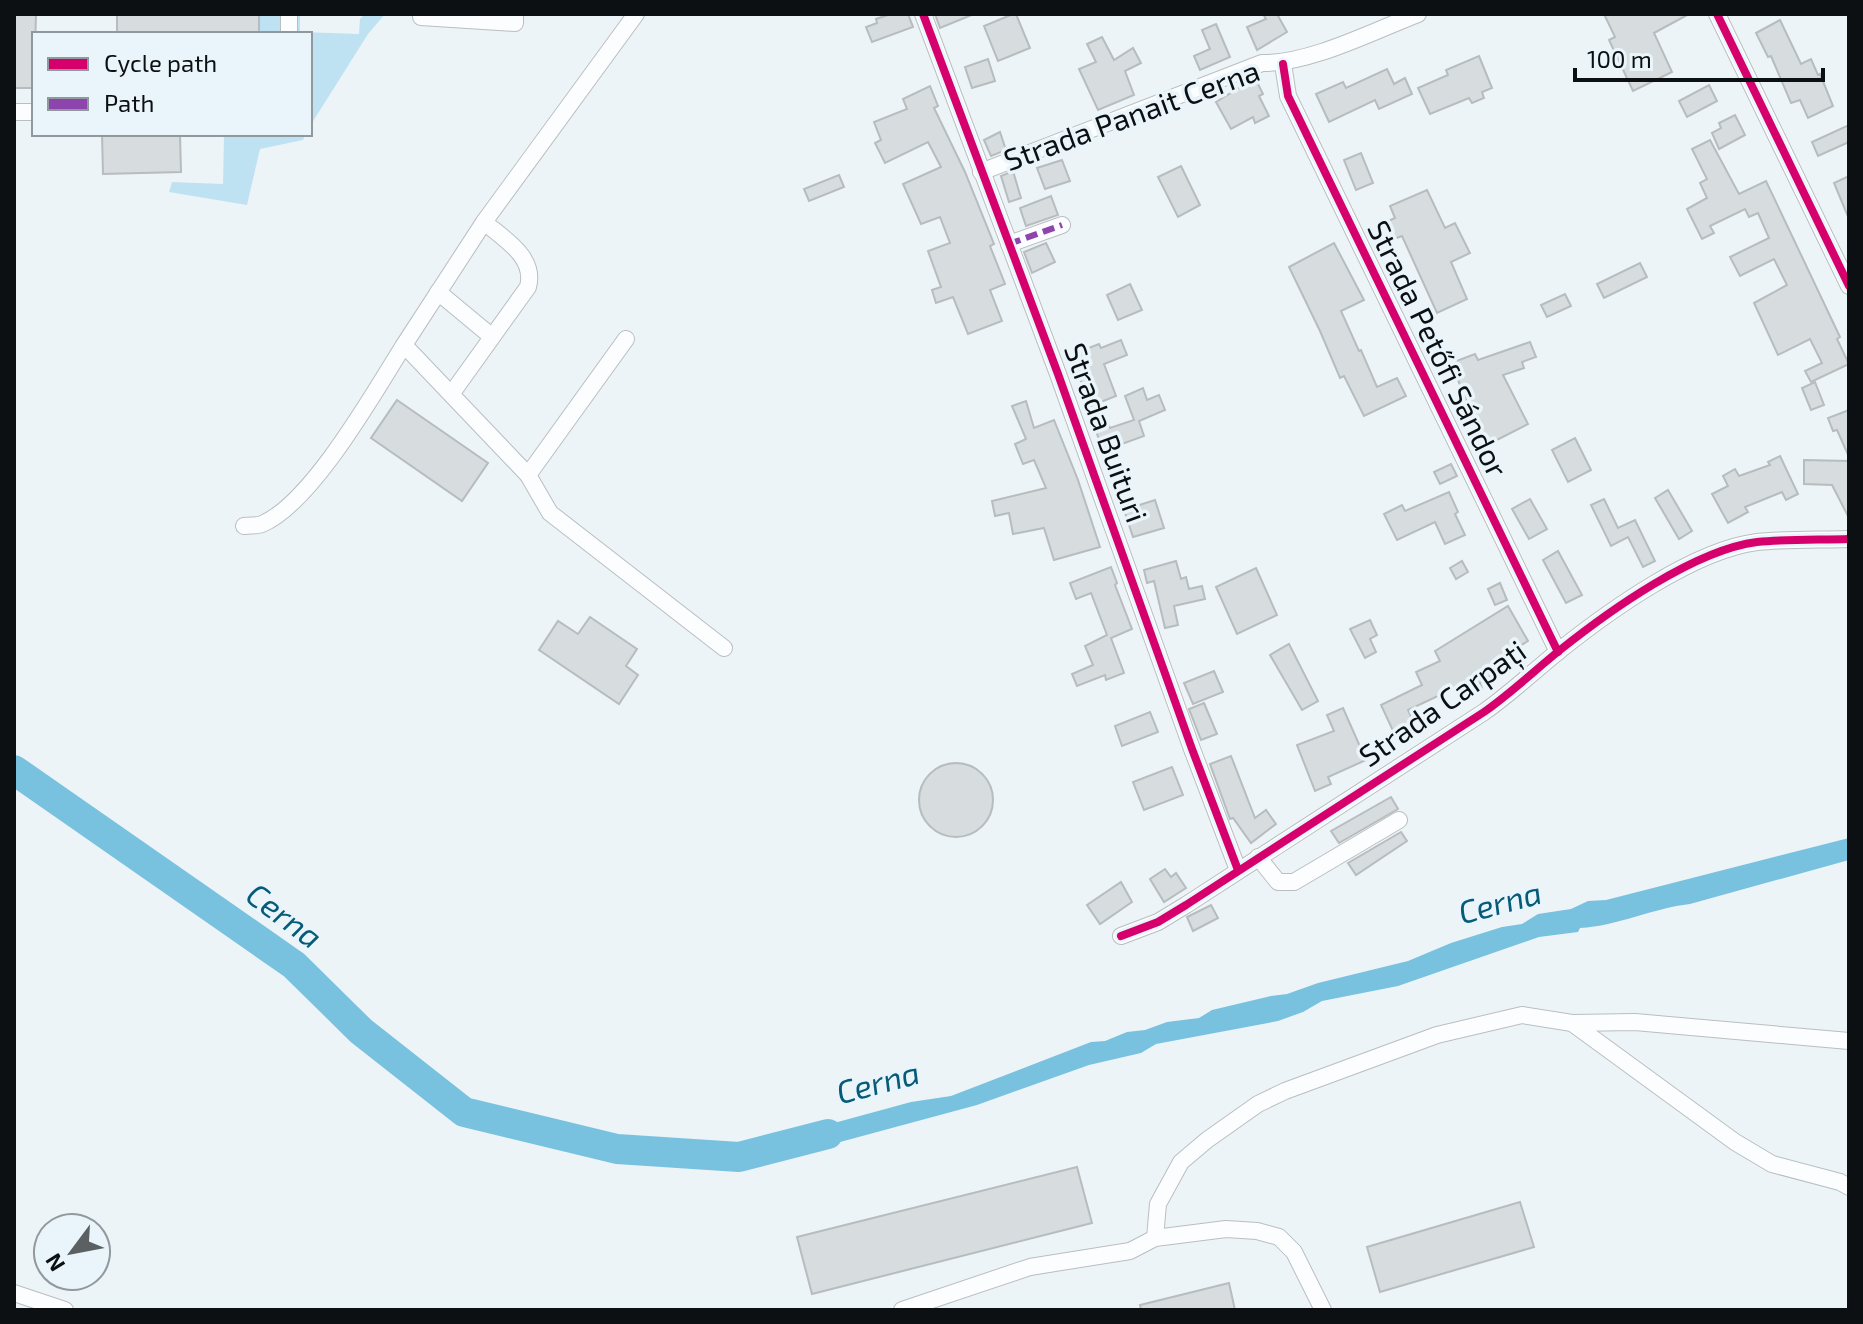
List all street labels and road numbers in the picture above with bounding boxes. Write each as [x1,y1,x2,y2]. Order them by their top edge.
street label: Strada Panait Cerna [998,51,1264,177]
street label: Strada Petőfi Sándor [1361,214,1517,482]
street label: Strada Buituri [1058,338,1156,527]
street label: Strada Carpați [1352,632,1534,776]

